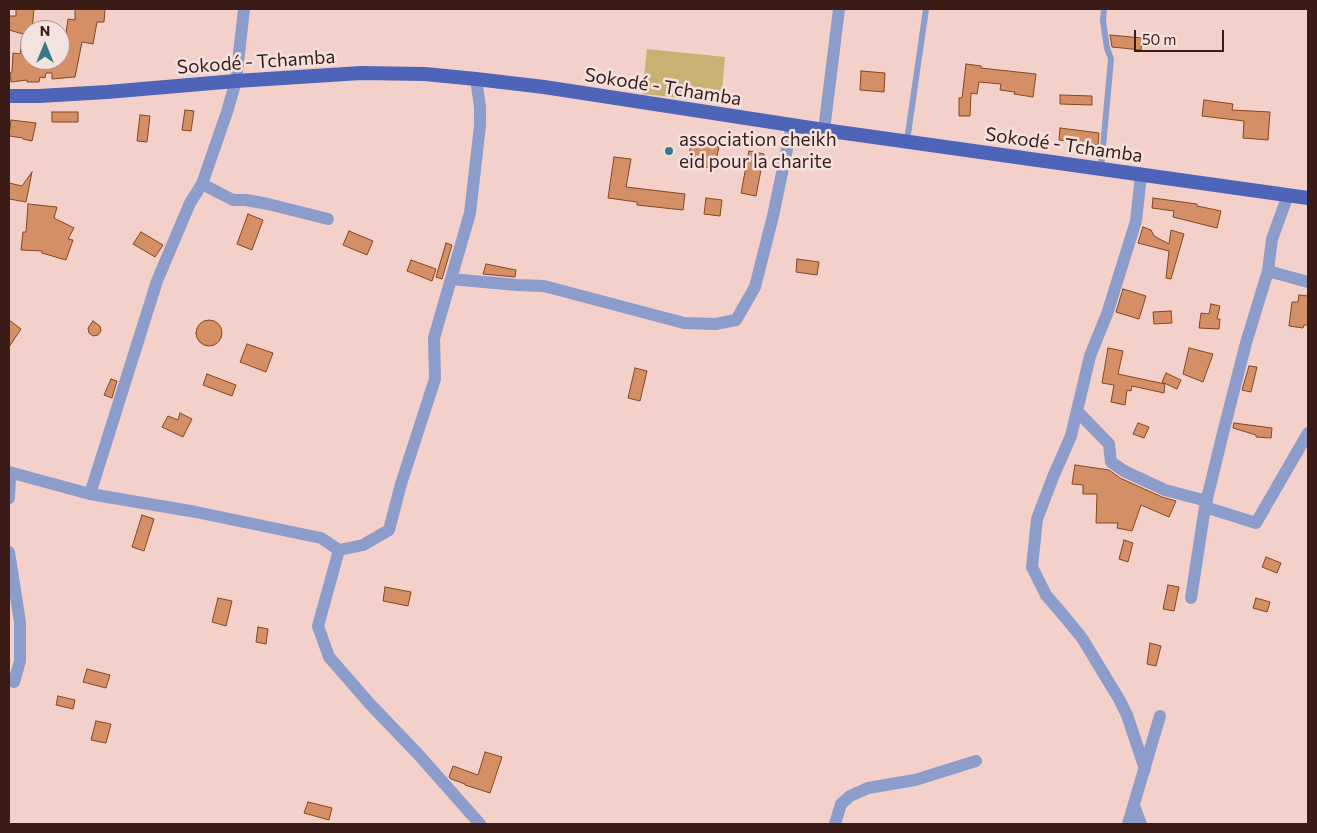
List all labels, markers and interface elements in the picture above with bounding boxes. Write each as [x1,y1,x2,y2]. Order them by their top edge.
north arrow [20,20,70,70]
scale bar [1137,20,1227,52]
text: N [40,22,50,39]
text: 50 m [1142,30,1176,48]
street label: Sokodé - Tchamba [176,45,336,79]
street label: Sokodé - Tchamba [583,63,743,111]
street label: Sokodé - Tchamba [984,123,1144,167]
place label: association cheikh eid pour la charite [679,129,837,173]
marker: association cheikh eid pour la charite [663,145,675,157]

